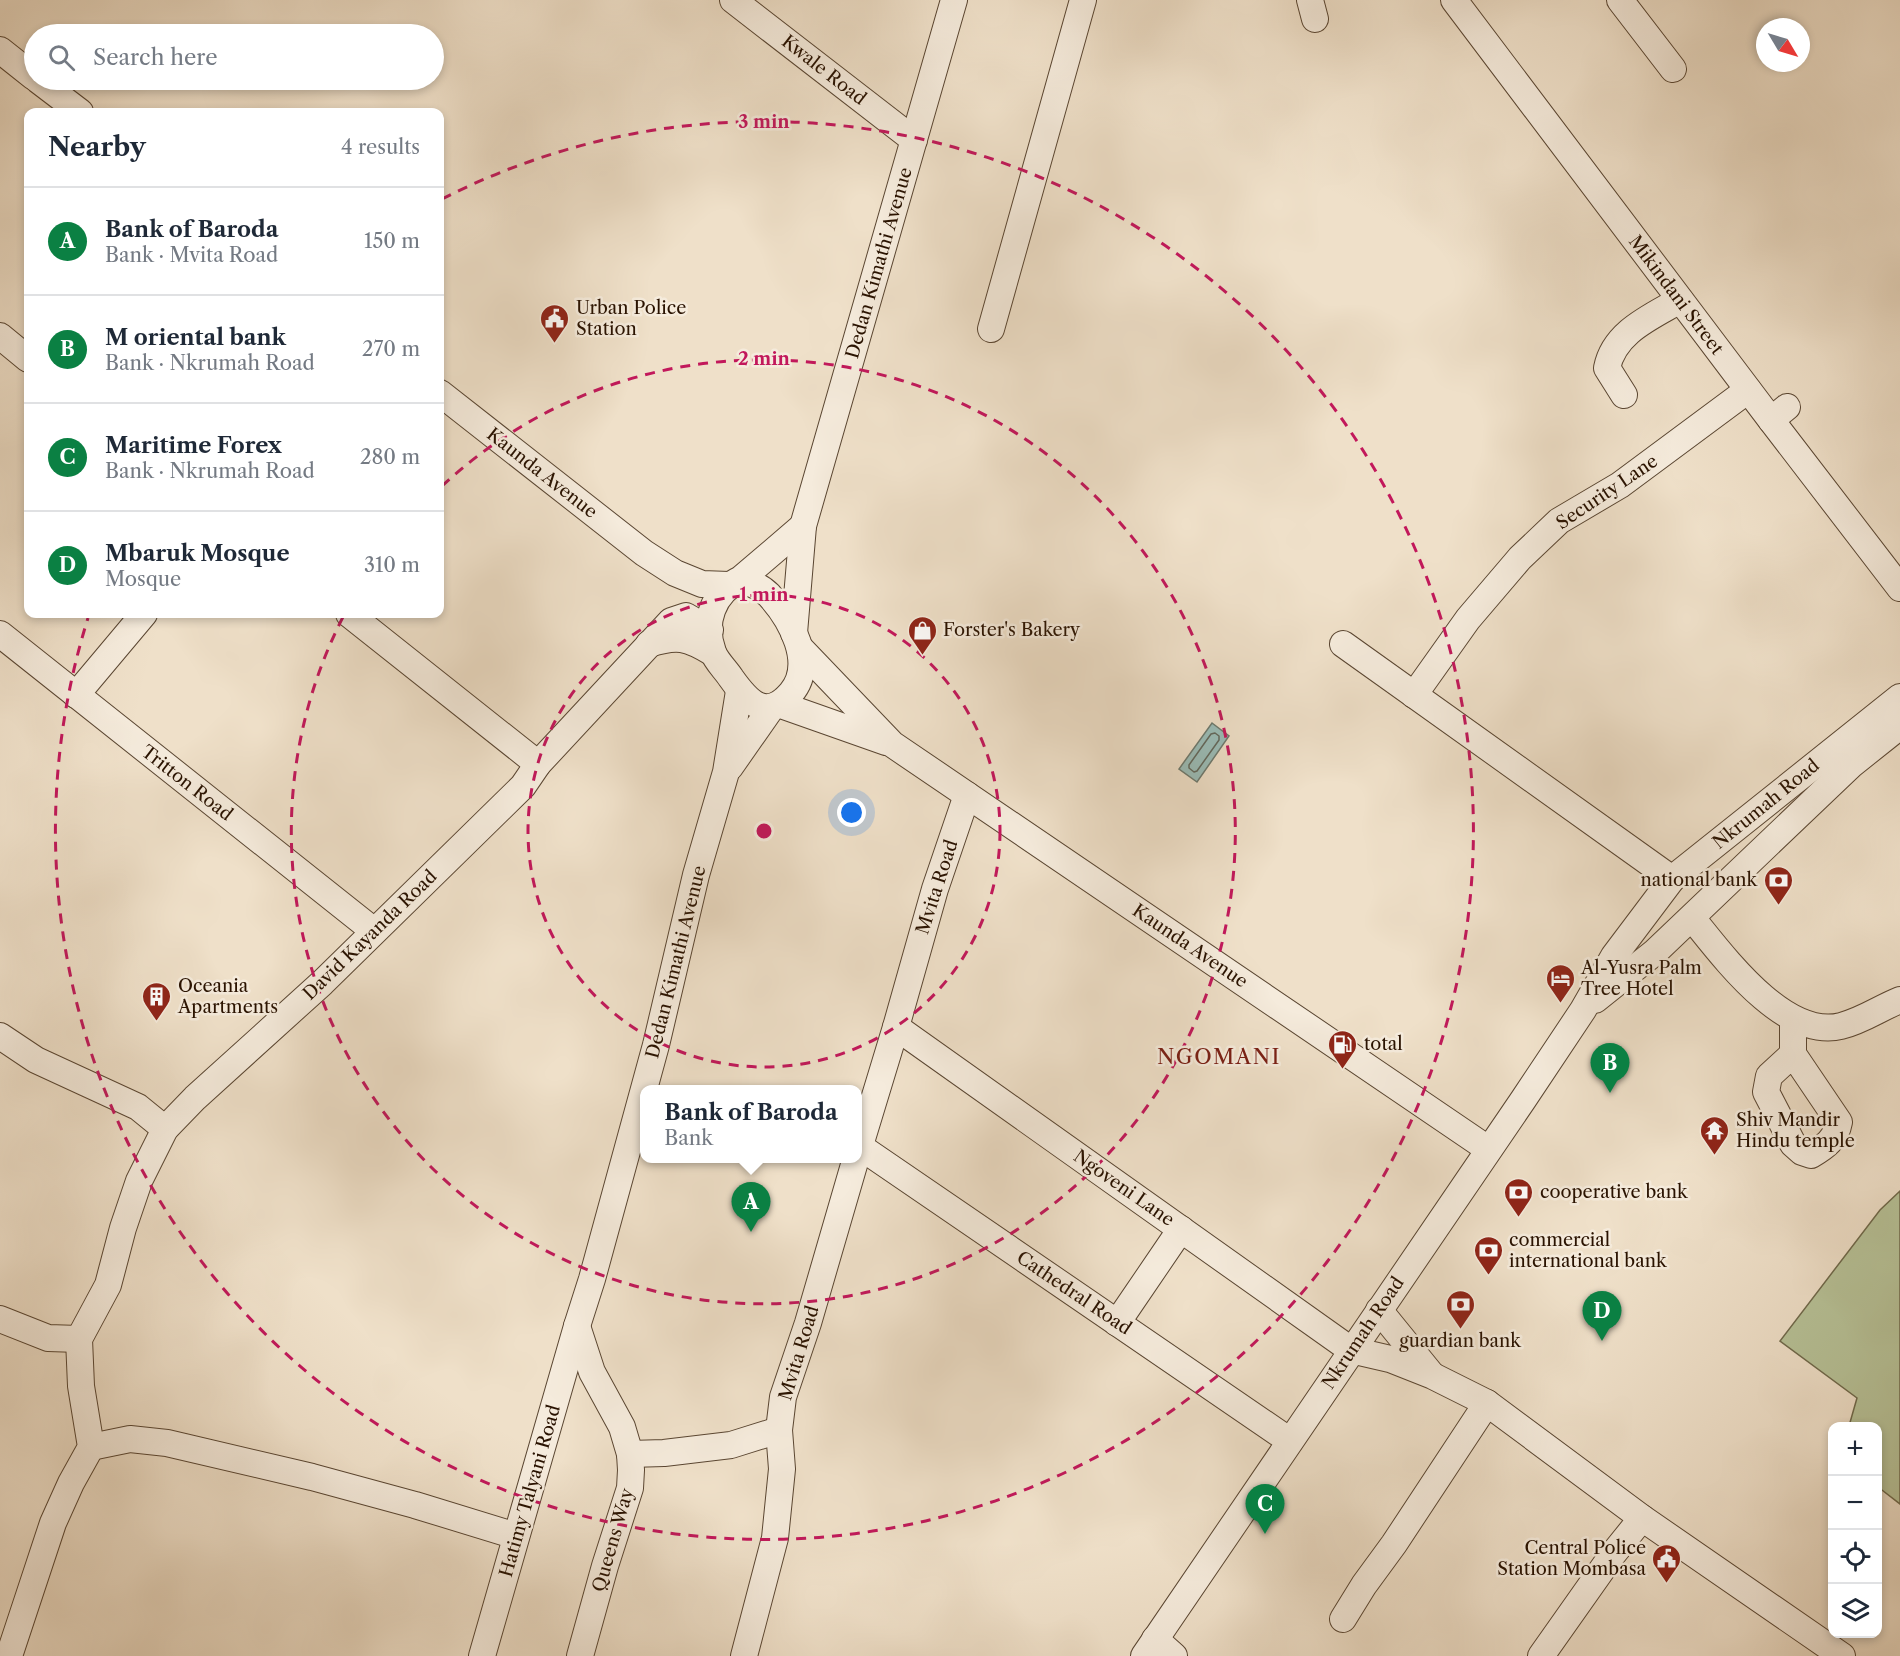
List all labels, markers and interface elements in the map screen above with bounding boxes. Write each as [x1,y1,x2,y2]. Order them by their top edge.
north arrow [1756,18,1810,72]
search box [24,24,444,90]
street label: Kwale Road [777,30,871,110]
icon: search [45,41,78,74]
text: Search here [93,44,218,71]
text: 3 min [738,111,790,133]
text: Nearby [48,131,146,163]
text: 4 results [341,135,420,159]
street label: Dedan Kimathi Avenue [841,165,917,361]
text: Bank of Baroda [105,216,278,243]
text: A [60,229,75,253]
text: 150 m [364,229,420,253]
street label: Mikindani Street [1624,231,1728,360]
text: Bank · Mvita Road [105,243,278,267]
place label: Urban Police Station [576,297,686,340]
public building icon: Urban Police Station [539,302,571,344]
text: M oriental bank [105,324,286,351]
text: B [60,337,75,361]
text: 270 m [362,337,420,361]
text: 2 min [738,348,791,370]
text: Bank · Nkrumah Road [105,351,315,375]
street label: Kaunda Avenue [482,423,602,523]
text: Maritime Forex [105,432,282,459]
text: C [59,445,76,469]
text: 280 m [360,445,420,469]
street label: Security Lane [1552,450,1662,534]
text: Bank · Nkrumah Road [105,459,315,483]
text: Mbaruk Mosque [105,540,290,567]
text: D [59,553,76,577]
text: 310 m [364,553,420,577]
text: Mosque [105,567,181,591]
text: 1 min [739,584,789,606]
shop icon: Forster's Bakery [906,614,938,656]
place label: Forster's Bakery [943,619,1081,641]
street label: Tritton Road [137,741,237,825]
street label: Nkrumah Road [1708,754,1824,854]
your location [837,798,866,827]
centre of rings [754,821,774,841]
street label: Mvita Road [911,837,963,937]
street label: Dedan Kimathi Avenue [641,863,711,1061]
bank icon: national bank [1762,864,1794,906]
street label: David Kayanda Road [299,865,441,1005]
place label: national bank [1640,869,1759,891]
street label: Kaunda Avenue [1128,899,1252,993]
place label: Al-Yusra Palm Tree Hotel [1580,957,1702,1000]
hotel icon: Al-Yusra Palm Tree Hotel [1544,962,1576,1004]
place label: Oceania Apartments [177,975,278,1018]
building icon: Oceania Apartments [141,980,173,1022]
fuel station icon: total [1327,1028,1359,1070]
place label: total [1364,1033,1403,1055]
district label: NGOMANI [1157,1044,1281,1069]
pin: B [1590,1044,1630,1093]
popup [640,1085,862,1163]
text: Bank of Baroda [664,1099,838,1126]
place label: Shiv Mandir Hindu temple [1736,1109,1855,1152]
temple icon: Shiv Mandir Hindu temple [1699,1114,1731,1156]
text: Bank [664,1126,713,1150]
street label: Ngoveni Lane [1069,1145,1179,1231]
bank icon: cooperative bank [1503,1176,1535,1218]
place label: cooperative bank [1540,1181,1689,1203]
pin: A [732,1182,771,1232]
place label: commercial international bank [1509,1229,1668,1272]
bank icon: commercial international bank [1472,1234,1504,1276]
street label: Cathedral Road [1012,1246,1136,1340]
street label: Nkrumah Road [1317,1273,1409,1393]
bank icon: guardian bank [1444,1288,1476,1330]
pin: D [1582,1292,1622,1341]
street label: Mvita Road [774,1303,824,1403]
place label: guardian bank [1399,1330,1522,1352]
street label: Hatimy Talyani Road [495,1402,565,1580]
map controls [1828,1422,1882,1638]
button: + [1828,1422,1882,1476]
button: − [1828,1476,1882,1530]
pin: C [1246,1484,1284,1534]
street label: Queens Way [588,1485,639,1594]
button: locate [1828,1530,1882,1584]
place label: Central Police Station Mombasa [1497,1537,1646,1580]
public building icon: Central Police Station Mombasa [1651,1542,1683,1584]
button: layers [1828,1584,1882,1638]

